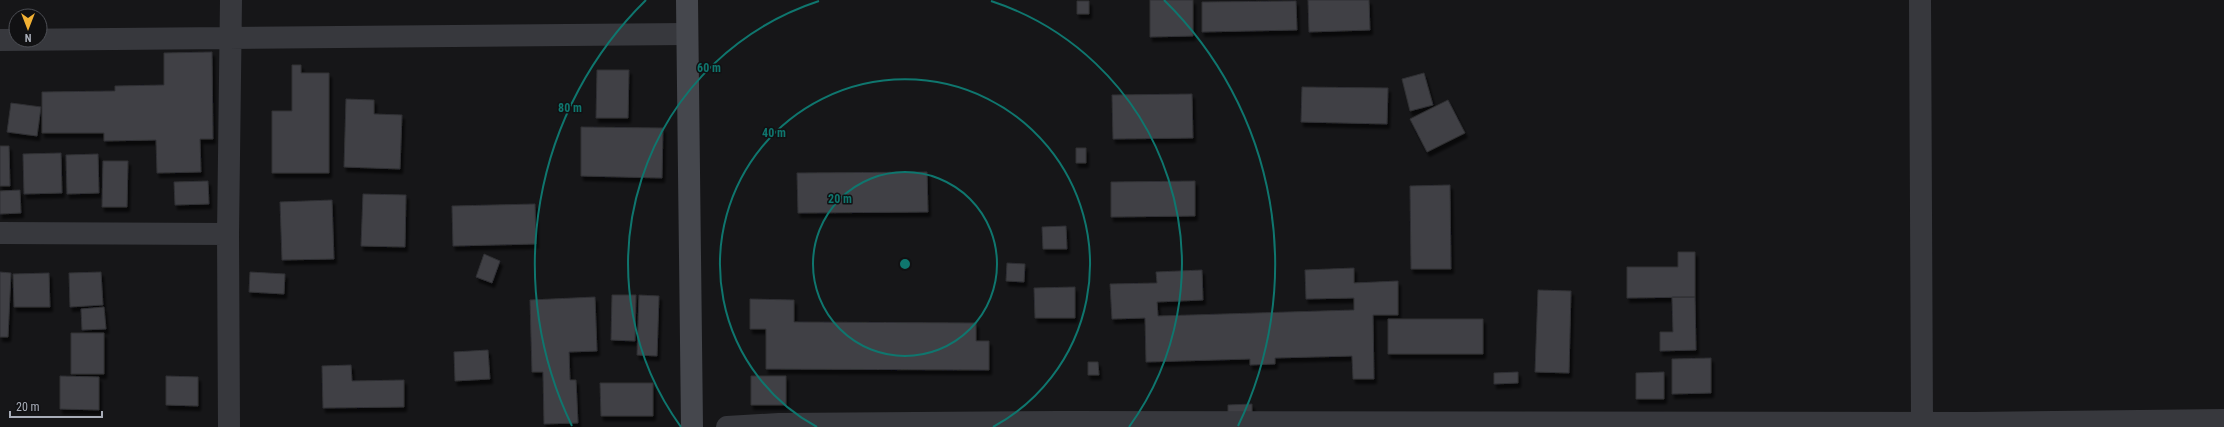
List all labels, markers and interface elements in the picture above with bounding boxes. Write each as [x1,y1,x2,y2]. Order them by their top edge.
north arrow [8,8,48,48]
text: N [24,31,31,44]
text: 60 m [697,61,721,75]
text: 80 m [558,101,582,115]
text: 40 m [762,126,786,140]
text: 20 m [828,192,852,206]
centre of rings [898,257,912,271]
scale bar [10,393,102,419]
text: 20 m [16,400,40,414]

